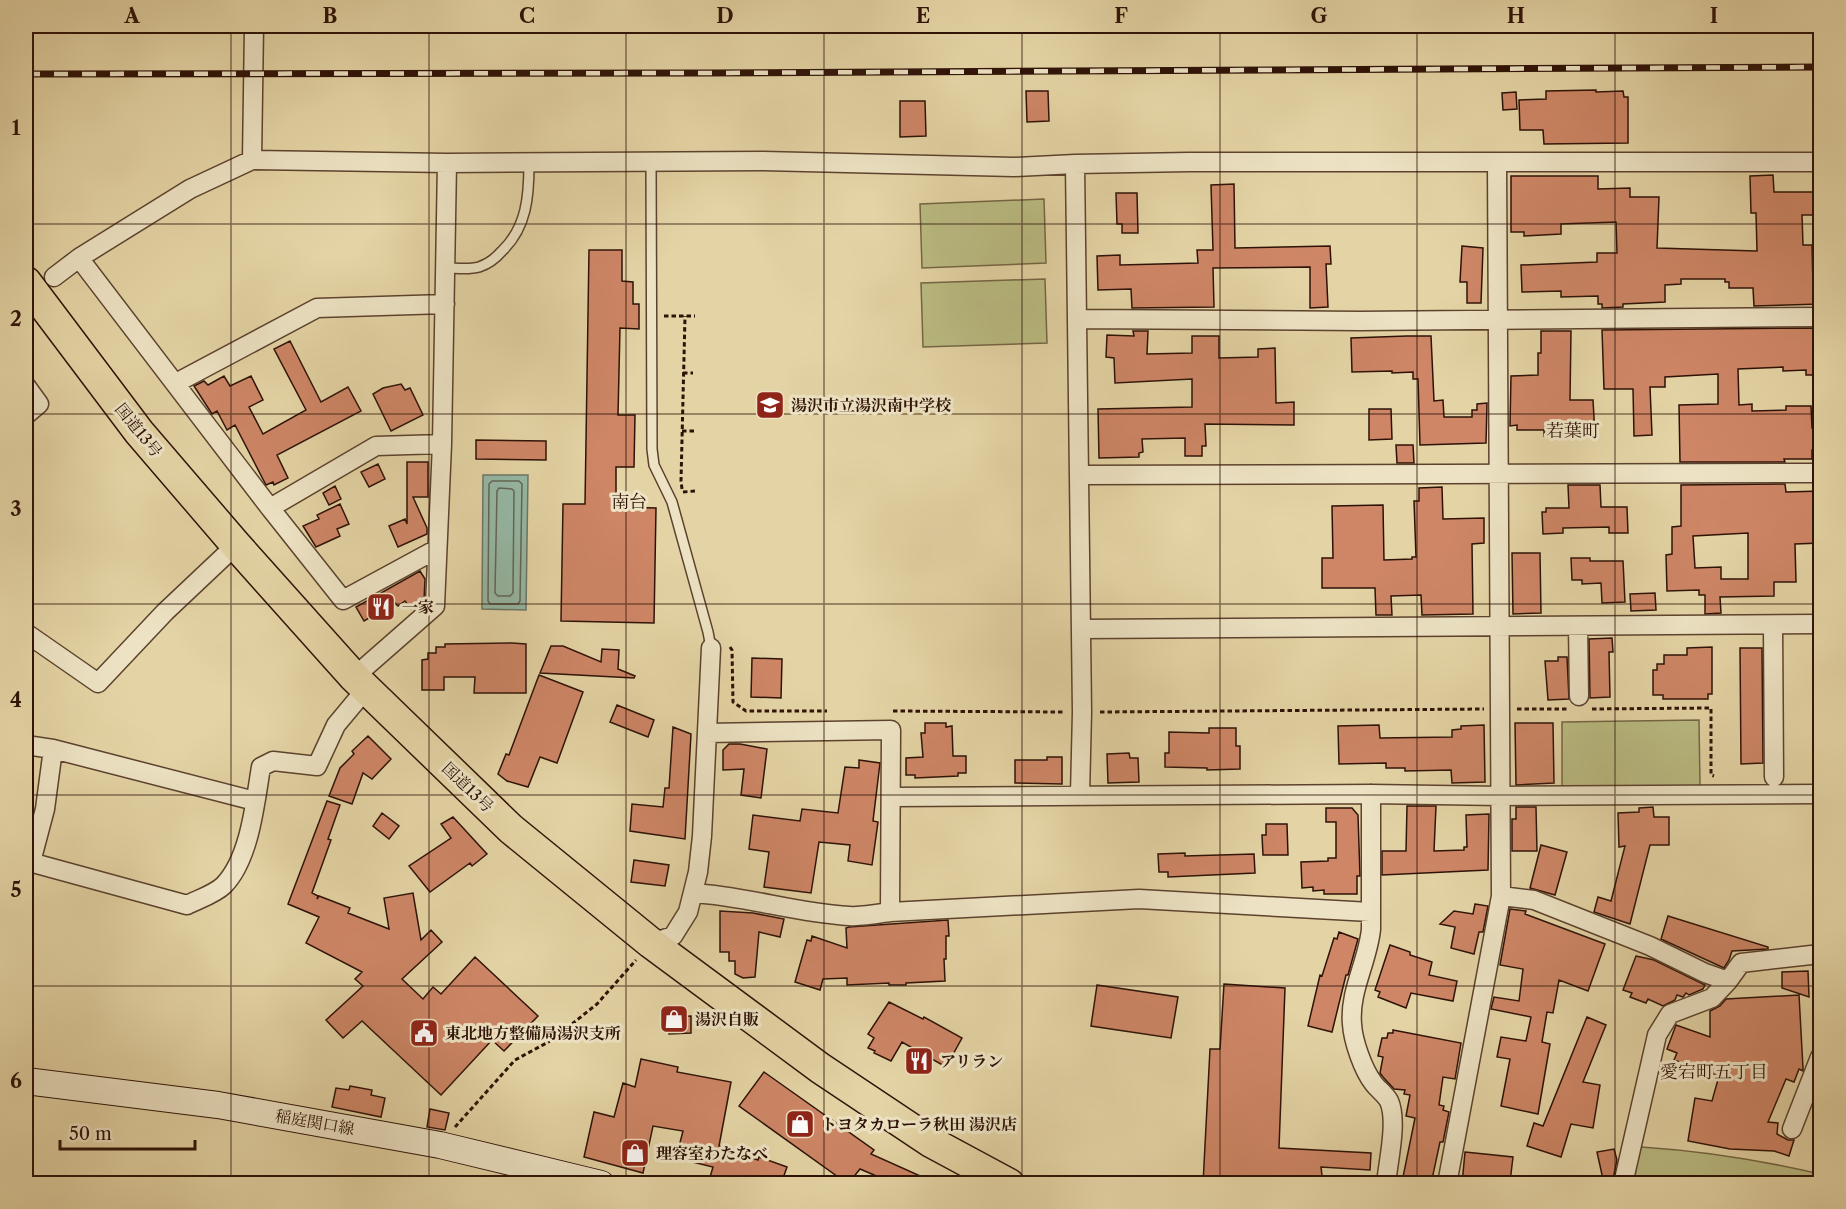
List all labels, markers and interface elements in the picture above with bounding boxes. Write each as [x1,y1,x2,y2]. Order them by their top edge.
text: A [123,4,140,28]
text: B [323,4,338,28]
text: C [519,4,535,28]
text: D [716,4,734,28]
text: E [916,4,930,28]
text: F [1114,4,1128,28]
text: G [1311,4,1328,28]
text: H [1507,4,1525,28]
text: I [1710,4,1718,28]
text: 1 [12,116,21,140]
text: 2 [10,307,22,331]
school or university icon: 湯沢市立湯沢南中学校 [754,389,786,421]
place label: 湯沢市立湯沢南中学校 [791,395,952,415]
street label: 国道13号 [111,399,167,461]
district label: 若葉町 [1546,420,1600,442]
district label: 南台 [611,491,647,513]
text: 3 [10,497,22,521]
restaurant icon: 一家 [365,591,397,623]
place label: 一家 [402,597,434,617]
text: 4 [10,688,22,712]
street label: 国道13号 [438,758,498,816]
text: 5 [10,878,22,902]
shop icon: 湯沢自販 [658,1003,690,1035]
place label: 湯沢自販 [695,1009,759,1029]
public building icon: 東北地方整備局湯沢支所 [408,1017,440,1049]
place label: 東北地方整備局湯沢支所 [445,1023,621,1043]
restaurant icon: アリラン [903,1045,935,1077]
place label: アリラン [940,1051,1003,1071]
district label: 愛宕町五丁目 [1660,1061,1768,1083]
text: 6 [10,1069,22,1093]
street label: 稲庭関口線 [274,1105,356,1139]
shop icon: トヨタカローラ秋田 湯沢店 [784,1108,816,1140]
scale bar [60,1113,195,1151]
place label: トヨタカローラ秋田 湯沢店 [821,1114,1017,1134]
text: 50 m [69,1123,112,1145]
shop icon: 理容室わたなべ [619,1137,651,1169]
place label: 理容室わたなべ [656,1143,768,1163]

